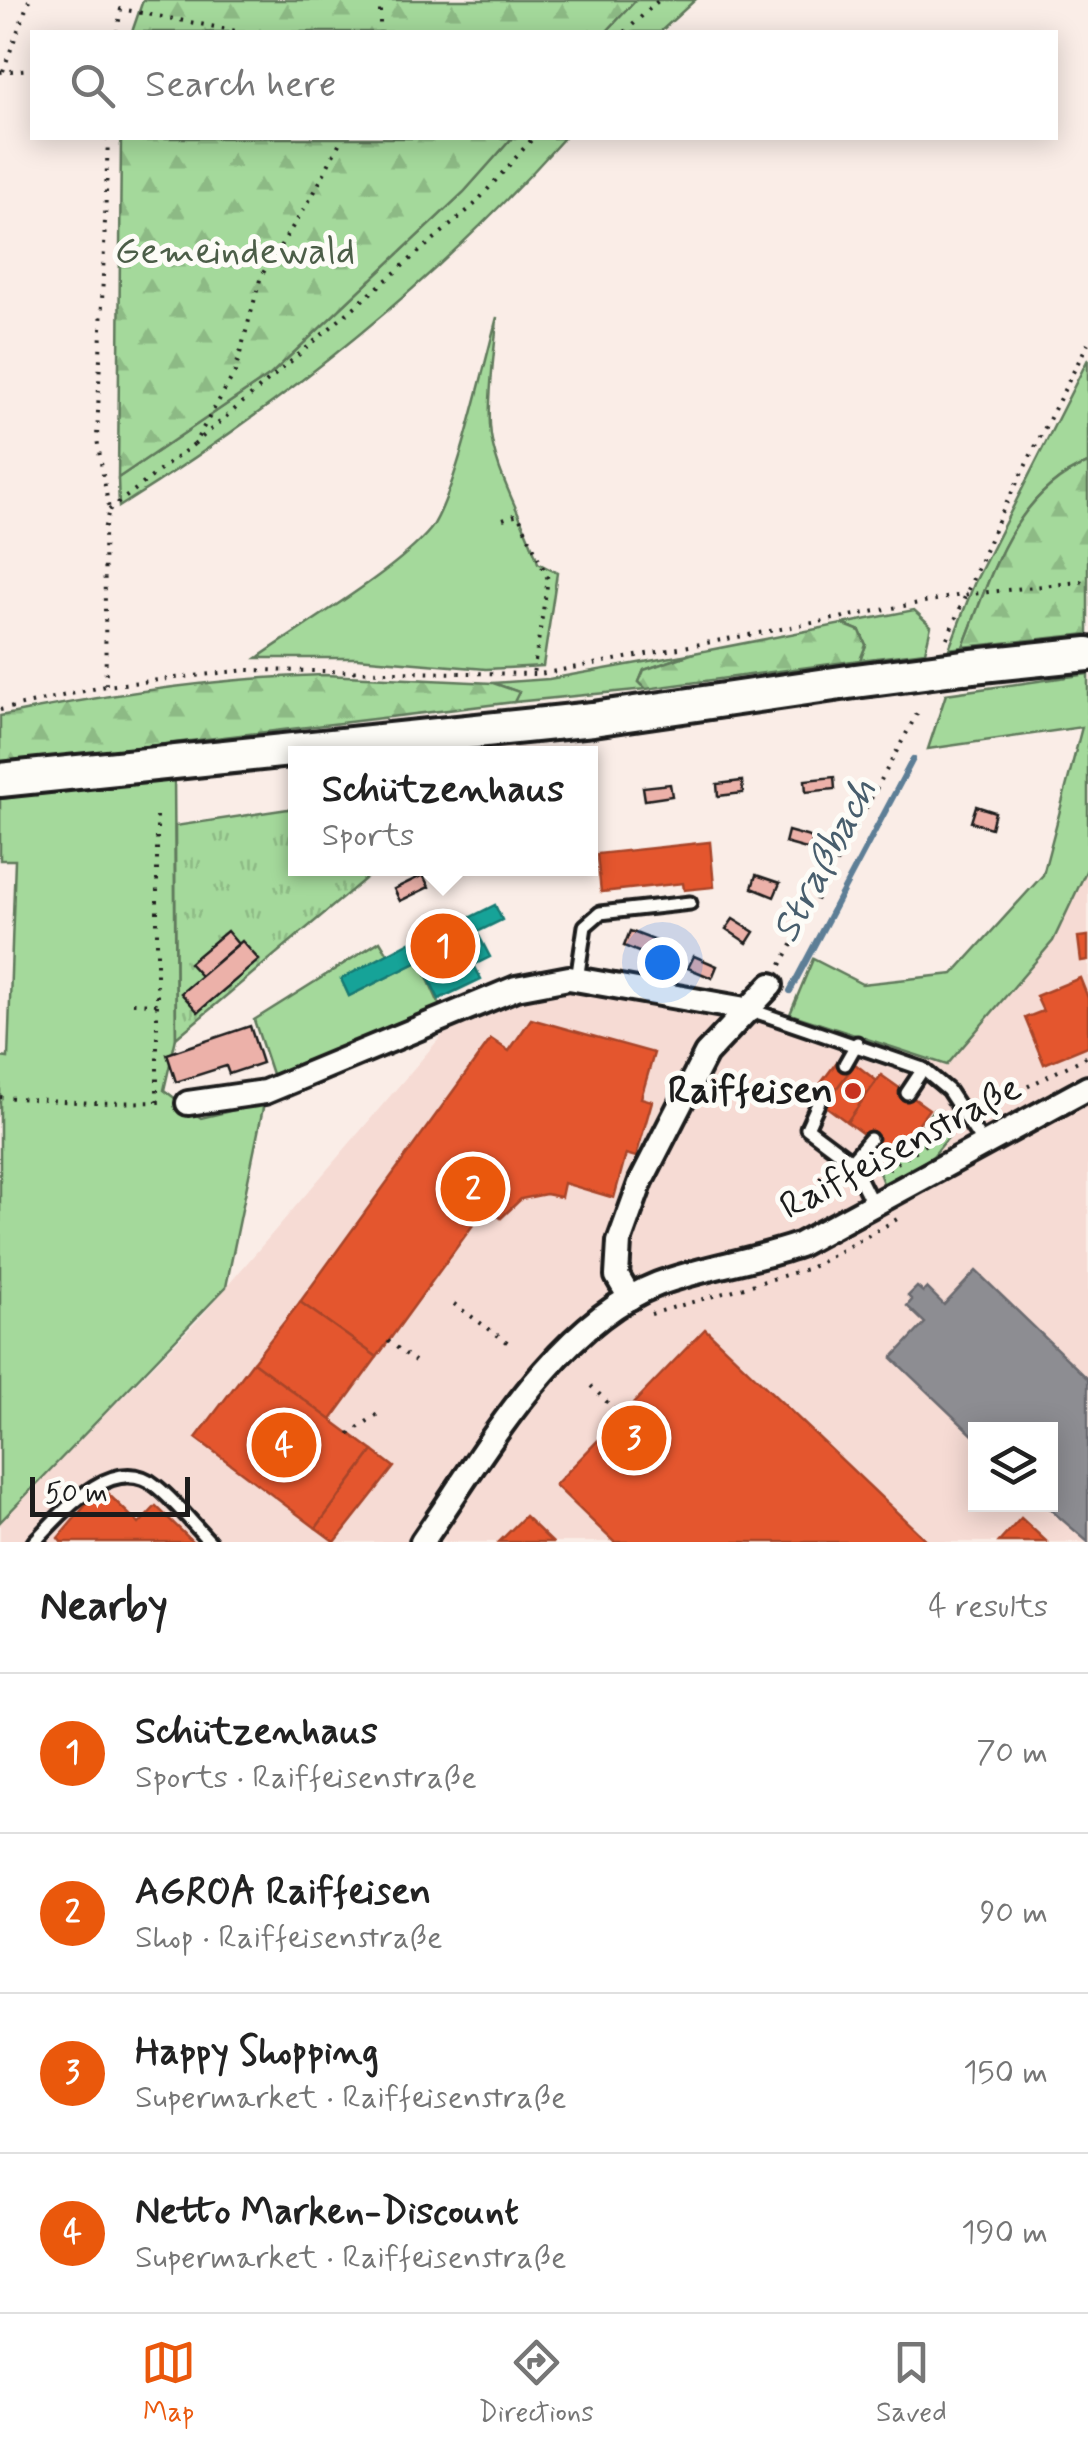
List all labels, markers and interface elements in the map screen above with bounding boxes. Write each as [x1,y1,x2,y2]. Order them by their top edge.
search box [30,30,1058,140]
icon: search [65,58,120,113]
text: Search here [145,61,336,110]
park label: Gemeindewald [115,228,355,277]
popup [288,746,598,876]
text: Schützenhaus [322,766,564,815]
water label: Straßbach [760,770,890,952]
text: Sports [322,815,414,857]
pin: 1 [410,908,476,984]
your location [637,937,688,988]
street label: Raiffeisenstraße [772,1064,1030,1232]
place label: Raiffeisen [668,1067,833,1116]
marker: Raiffeisen [842,1080,864,1102]
pin: 2 [440,1152,506,1226]
pin: 3 [602,1400,666,1476]
pin: 4 [252,1408,316,1482]
map controls [968,1422,1058,1512]
button: layers [968,1422,1058,1512]
scale bar [30,1472,190,1516]
text: 50 m [45,1476,108,1513]
text: Nearby [40,1580,168,1635]
text: 4 results [928,1586,1048,1628]
text: Schützenhaus [135,1708,378,1757]
text: 1 [65,1732,80,1774]
text: 70 m [976,1732,1048,1774]
text: Sports · Raiffeisenstraße [135,1757,477,1799]
text: AGROA Raiffeisen [135,1868,431,1917]
text: 2 [65,1892,80,1934]
text: 90 m [980,1892,1048,1934]
text: Shop · Raiffeisenstraße [135,1917,443,1959]
text: Happy Shopping [135,2028,379,2077]
text: 3 [65,2052,80,2094]
text: 150 m [963,2052,1048,2094]
text: Supermarket · Raiffeisenstraße [135,2077,567,2119]
text: Netto Marken-Discount [135,2188,519,2237]
text: 4 [63,2212,82,2254]
text: 190 m [961,2212,1048,2254]
text: Supermarket · Raiffeisenstraße [135,2237,567,2279]
tab: Map [141,2335,196,2432]
tab: Directions [479,2335,594,2432]
tab: Saved [876,2335,947,2432]

